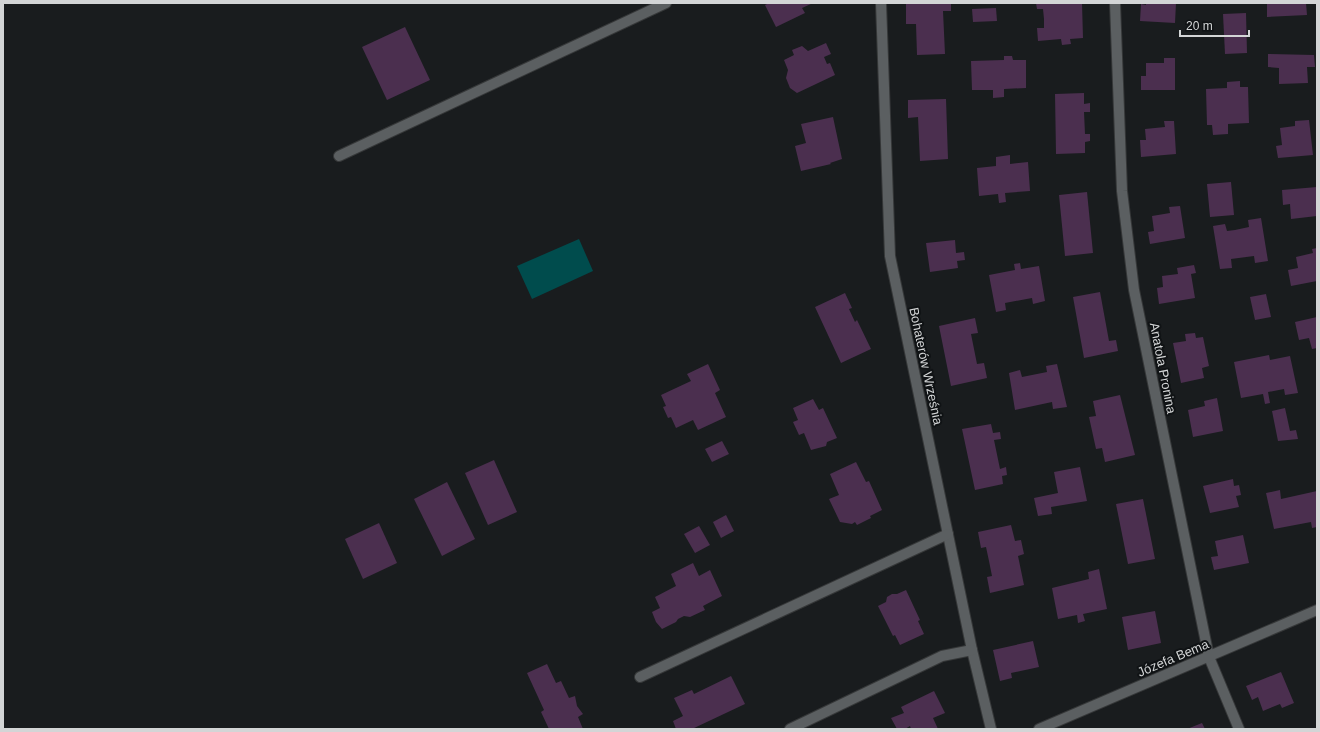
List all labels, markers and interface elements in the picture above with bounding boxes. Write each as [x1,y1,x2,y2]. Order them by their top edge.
scale bar [1180,12,1249,38]
text: 20 m [1186,19,1213,33]
street label: Bohaterów Września [906,306,946,427]
street label: Anatola Pronina [1147,321,1179,416]
street label: Józefa Bema [1135,636,1212,680]

